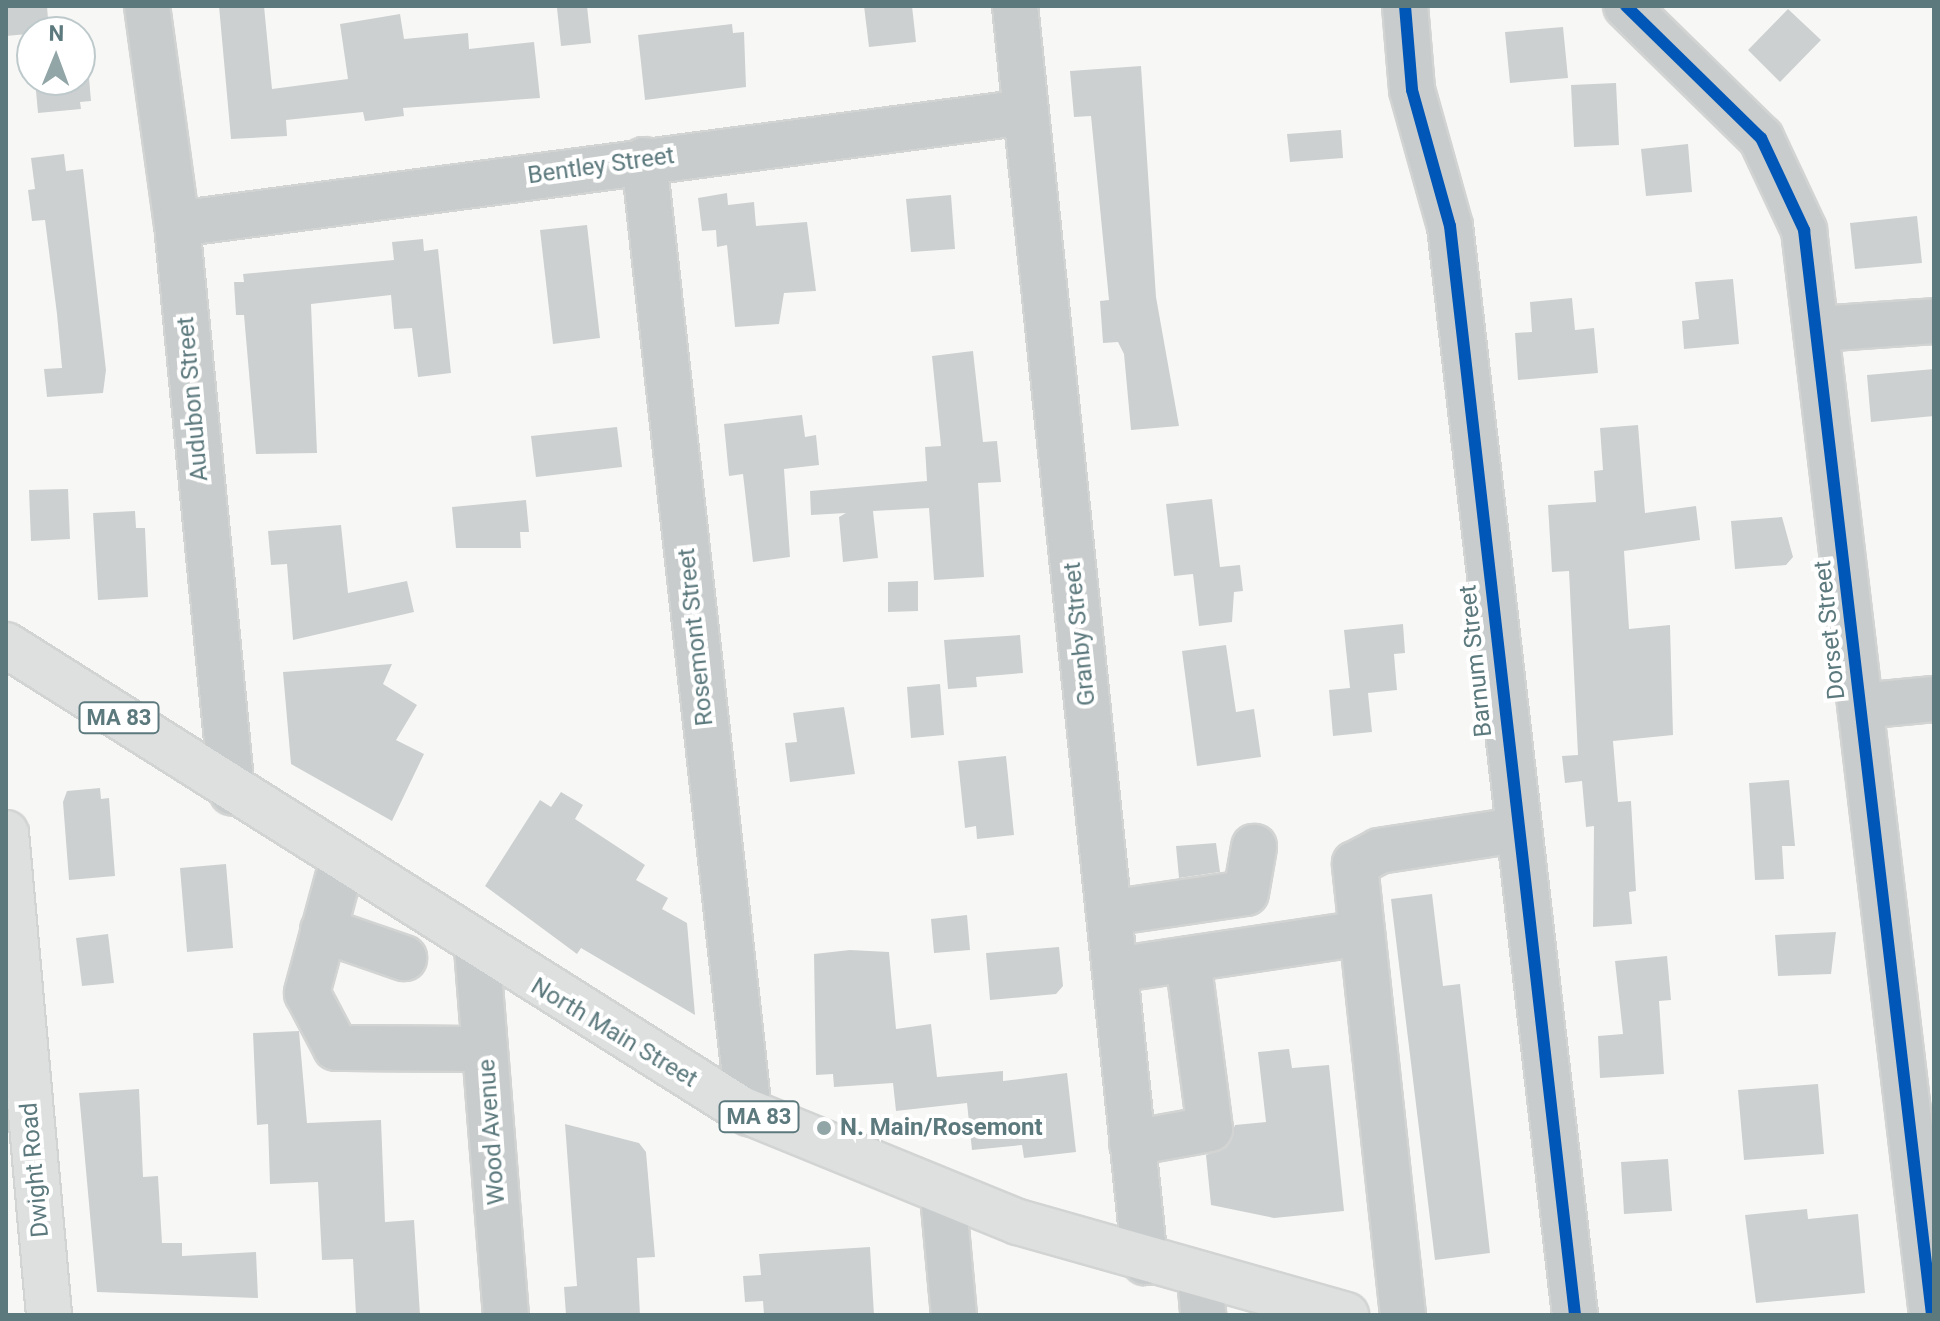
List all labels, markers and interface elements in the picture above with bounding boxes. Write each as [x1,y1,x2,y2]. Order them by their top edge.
north arrow [16,16,96,96]
text: N [48,21,64,46]
street label: Bentley Street [526,141,676,191]
street label: Audubon Street [171,315,215,483]
street label: Rosemont Street [672,547,720,727]
street label: Dorset Street [1808,559,1852,701]
street label: Granby Street [1058,561,1102,707]
street label: Barnum Street [1454,583,1498,739]
road number: MA 83 [77,700,161,736]
street label: North Main Street [526,972,702,1094]
street label: Wood Avenue [473,1058,511,1206]
road number: MA 83 [717,1099,801,1135]
street label: Dwight Road [15,1101,55,1239]
place label: N. Main/Rosemont [840,1114,1043,1142]
marker: N. Main/Rosemont [815,1119,833,1137]

